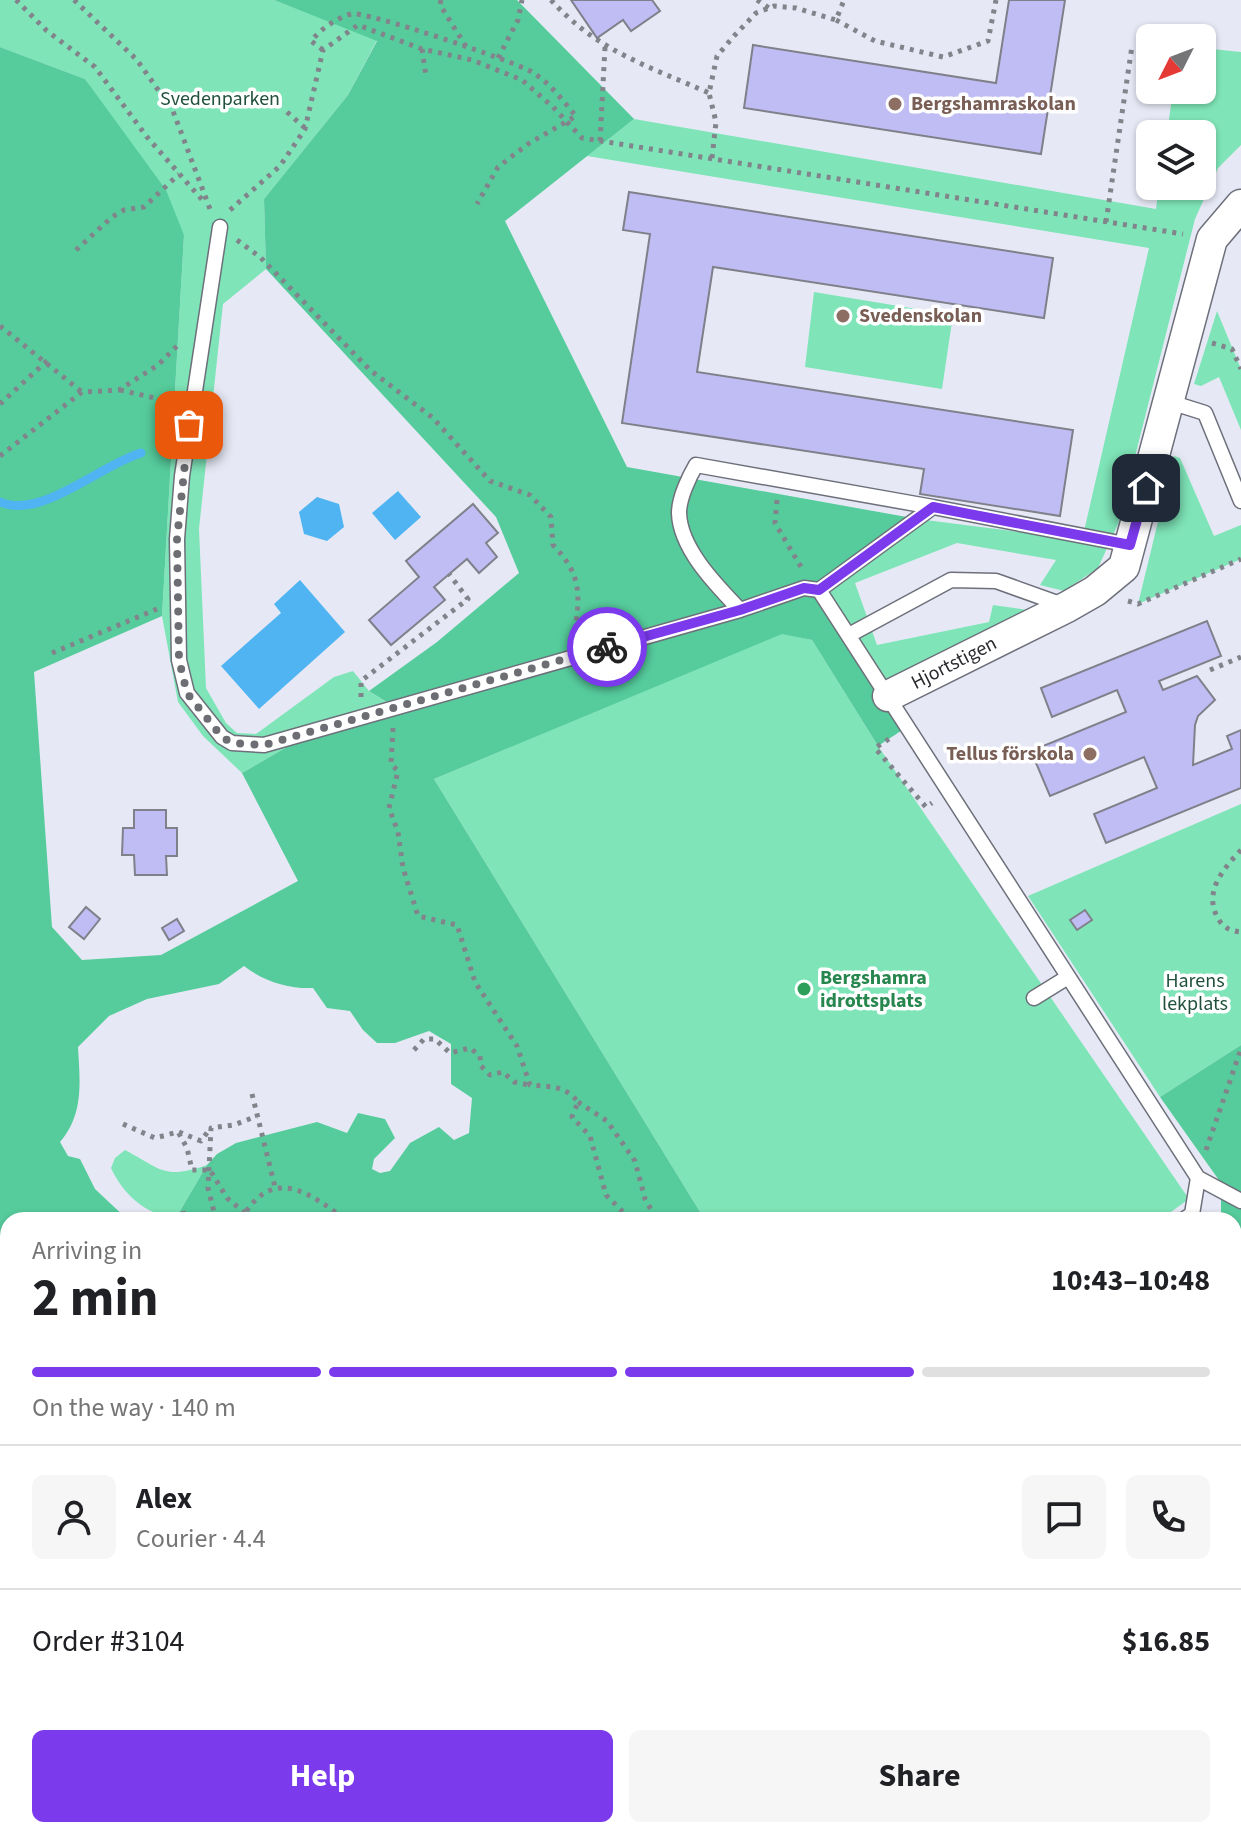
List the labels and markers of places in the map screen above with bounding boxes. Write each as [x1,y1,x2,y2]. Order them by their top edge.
place label: Bergshamraskolan [911,90,1076,118]
marker: Bergshamraskolan [886,95,904,113]
place label: Svedenskolan [859,302,982,330]
marker: Svedenskolan [834,307,852,325]
pin [155,391,223,459]
pin [1112,454,1180,522]
place label: Tellus förskola [946,740,1074,768]
marker: Tellus förskola [1081,745,1099,763]
place label: Bergshamra idrottsplats [820,964,927,1015]
marker: Bergshamra idrottsplats [795,980,813,998]

